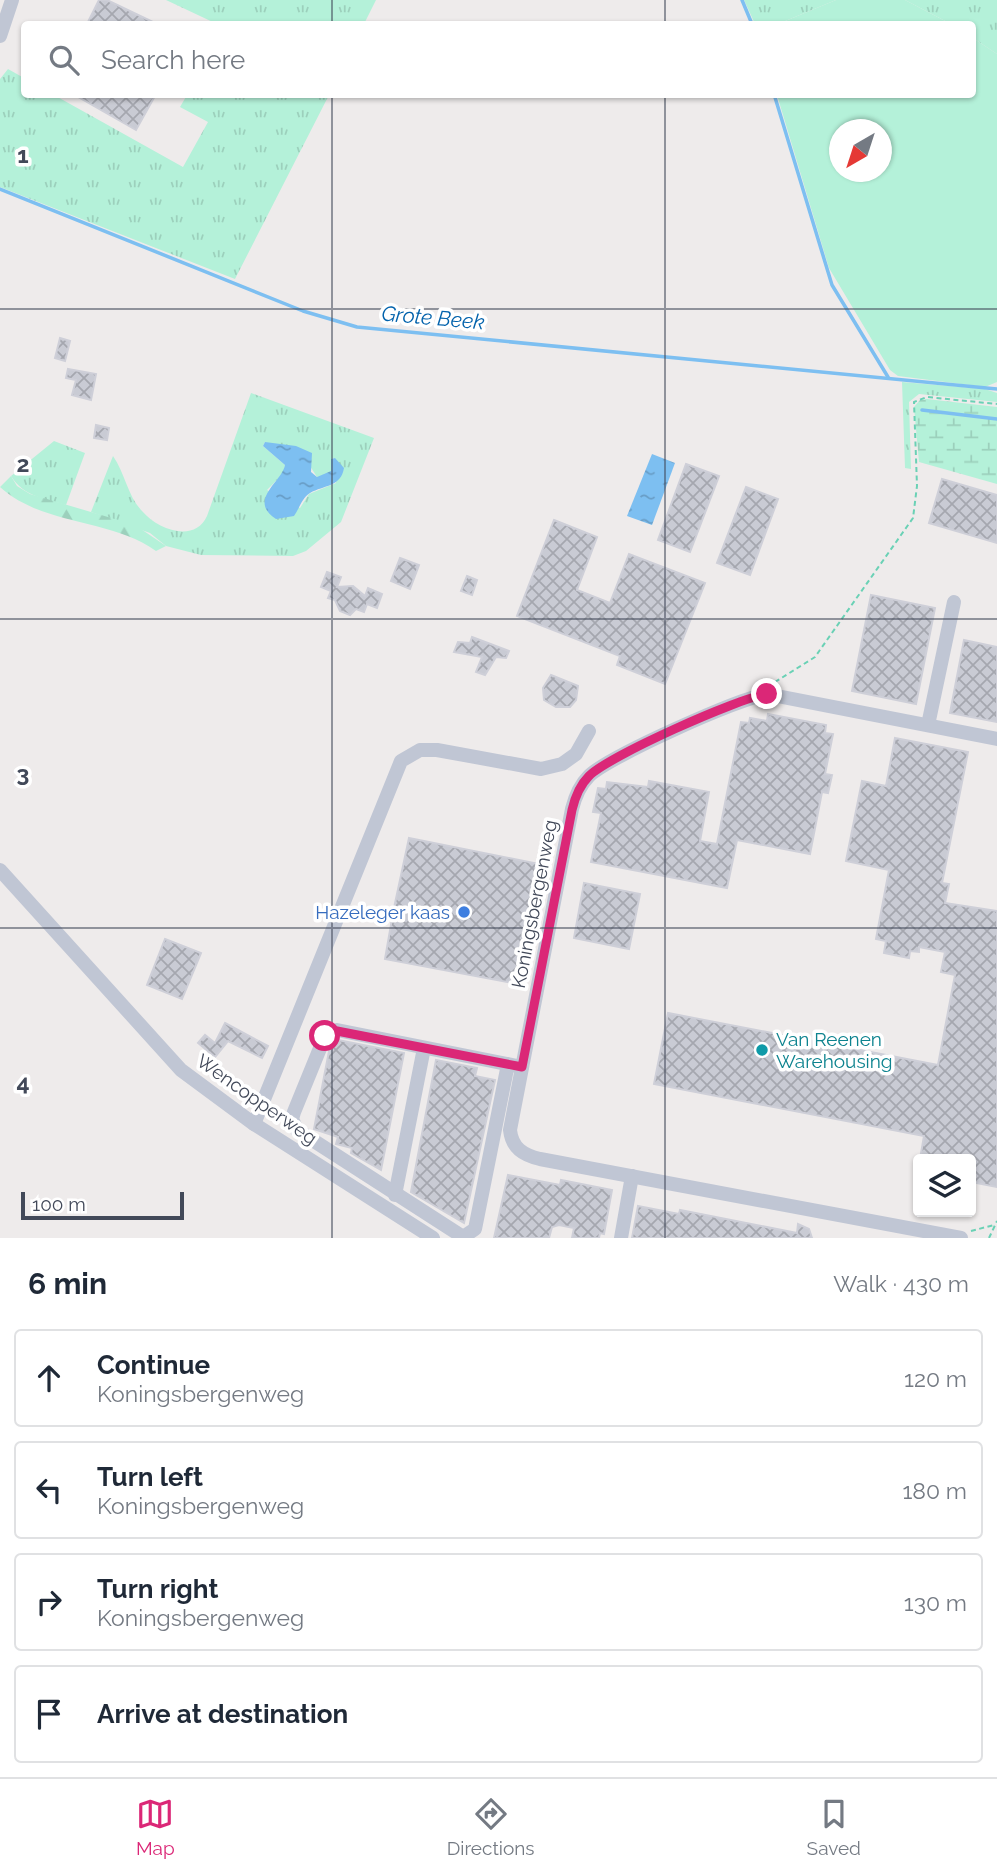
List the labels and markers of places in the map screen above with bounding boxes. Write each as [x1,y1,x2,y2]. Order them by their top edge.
place label: Hazeleger kaas [315,901,450,923]
marker: Hazeleger kaas [456,904,472,920]
place label: Van Reenen Warehousing [776,1028,893,1072]
marker: Van Reenen Warehousing [754,1042,770,1058]

